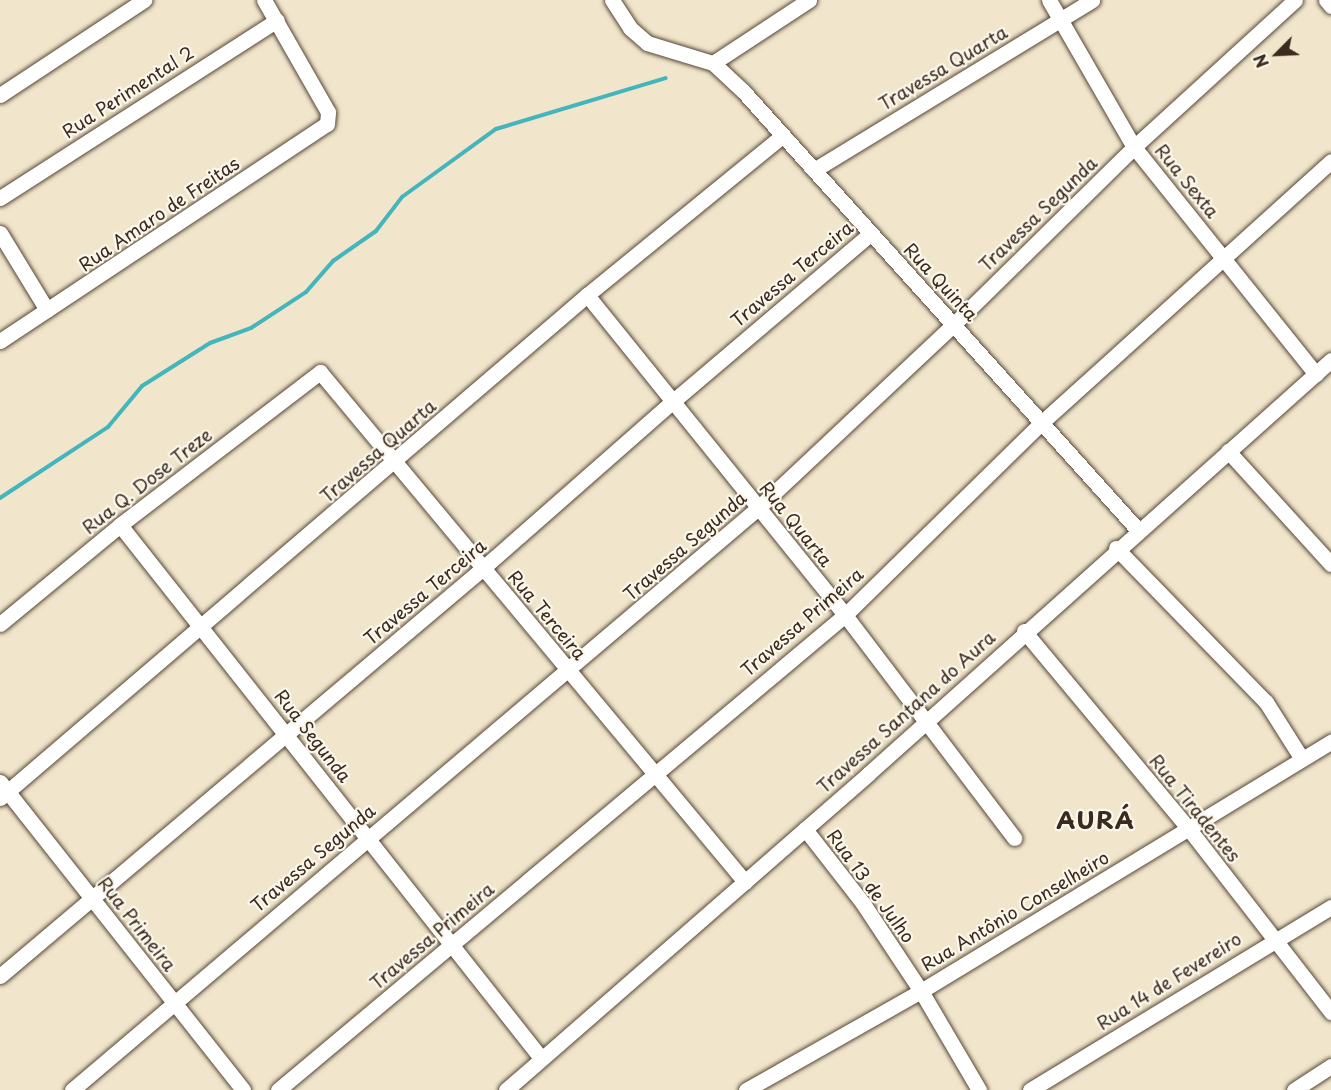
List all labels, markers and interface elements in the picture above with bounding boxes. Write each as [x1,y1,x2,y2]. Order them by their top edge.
street label: Travessa Quarta [875,21,1011,115]
north arrow [1247,24,1307,84]
street label: Rua Perimental 2 [58,42,198,142]
text: N [1247,51,1274,72]
street label: Rua Sexta [1150,139,1224,223]
street label: Rua Amaro de Freitas [74,152,244,276]
street label: Travessa Segunda [974,152,1102,276]
street label: Travessa Terceira [726,217,858,331]
street label: Rua Quinta [899,239,983,325]
street label: Travessa Quarta [316,395,440,507]
street label: Rua Q. Dose Treze [77,423,217,539]
street label: Rua Quarta [755,477,837,571]
street label: Travessa Segunda [619,487,751,605]
street label: Travessa Terceira [359,535,491,649]
street label: Travessa Primeira [736,563,868,681]
street label: Rua Terceira [503,565,591,665]
street label: Travessa Santana do Aura [812,626,1000,798]
street label: Rua Segunda [269,684,357,788]
street label: Rua Tiradentes [1145,750,1245,866]
street label: Travessa Segunda [246,800,380,916]
district label: AURÁ [1057,806,1135,834]
street label: Rua 13 de Julho [822,824,920,948]
street label: Rua Antônio Conselheiro [917,846,1113,976]
street label: Rua Primeira [94,873,180,975]
street label: Travessa Primeira [365,878,499,994]
street label: Rua 14 de Fevereiro [1092,927,1246,1035]

